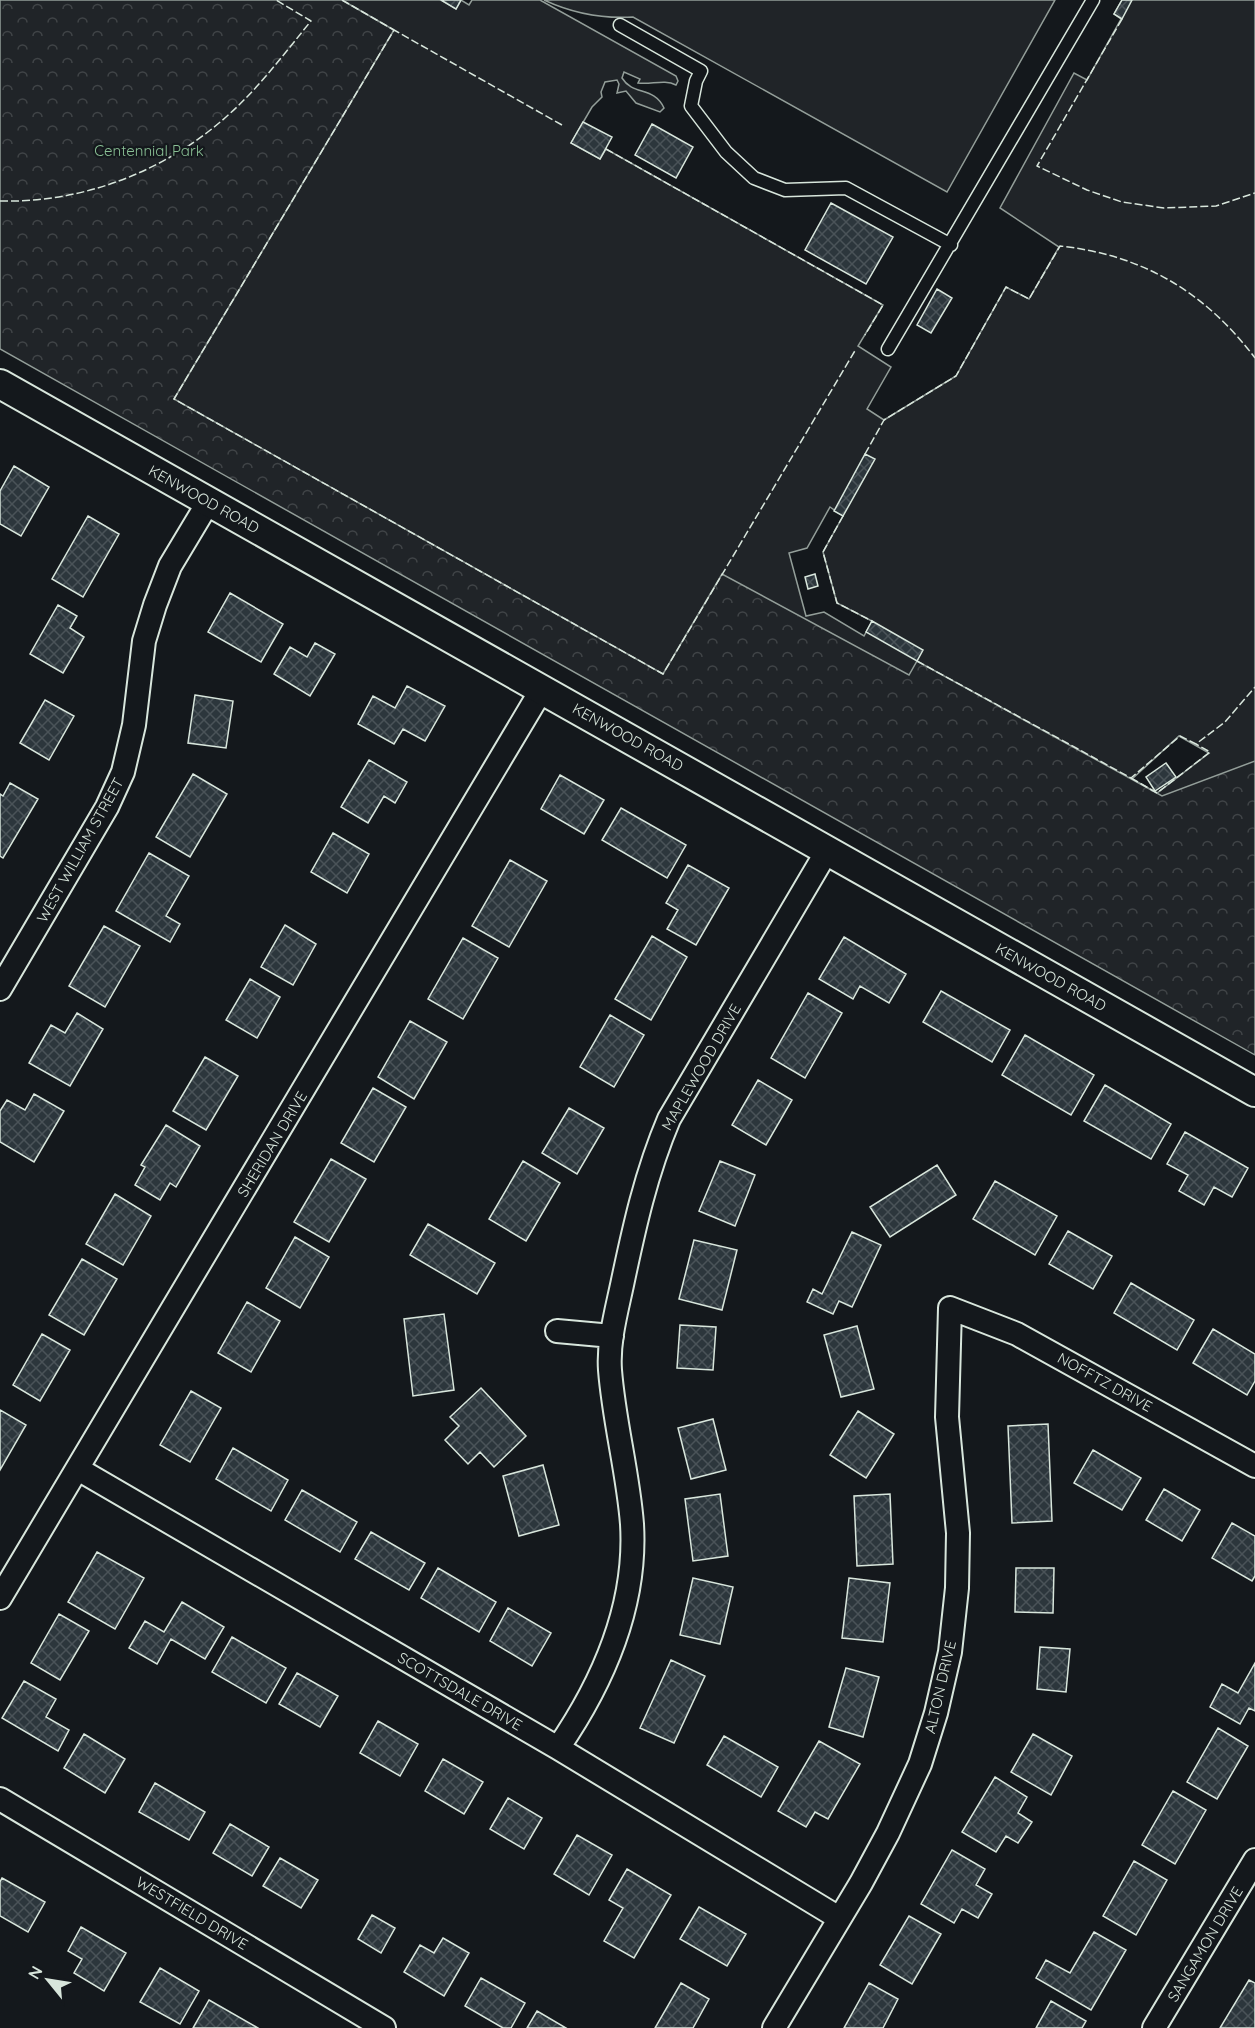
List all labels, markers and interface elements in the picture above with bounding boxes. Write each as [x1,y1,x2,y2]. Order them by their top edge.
park label: Centennial Park [94,141,204,160]
street label: KENWOOD ROAD [145,461,263,537]
street label: KENWOOD ROAD [569,699,687,775]
street label: WEST WILLIAM STREET [32,774,128,926]
street label: KENWOOD ROAD [992,939,1110,1015]
street label: MAPLEWOOD DRIVE [657,1000,745,1134]
street label: SHERIDAN DRIVE [233,1088,311,1200]
street label: NOFFTZ DRIVE [1054,1348,1156,1416]
street label: ALTON DRIVE [920,1639,960,1735]
street label: SCOTTSDALE DRIVE [394,1648,526,1734]
street label: WESTFIELD DRIVE [133,1872,251,1954]
street label: SANGAMON DRIVE [1163,1883,1247,2005]
north arrow [18,1950,78,2010]
text: N [23,1962,47,1983]

